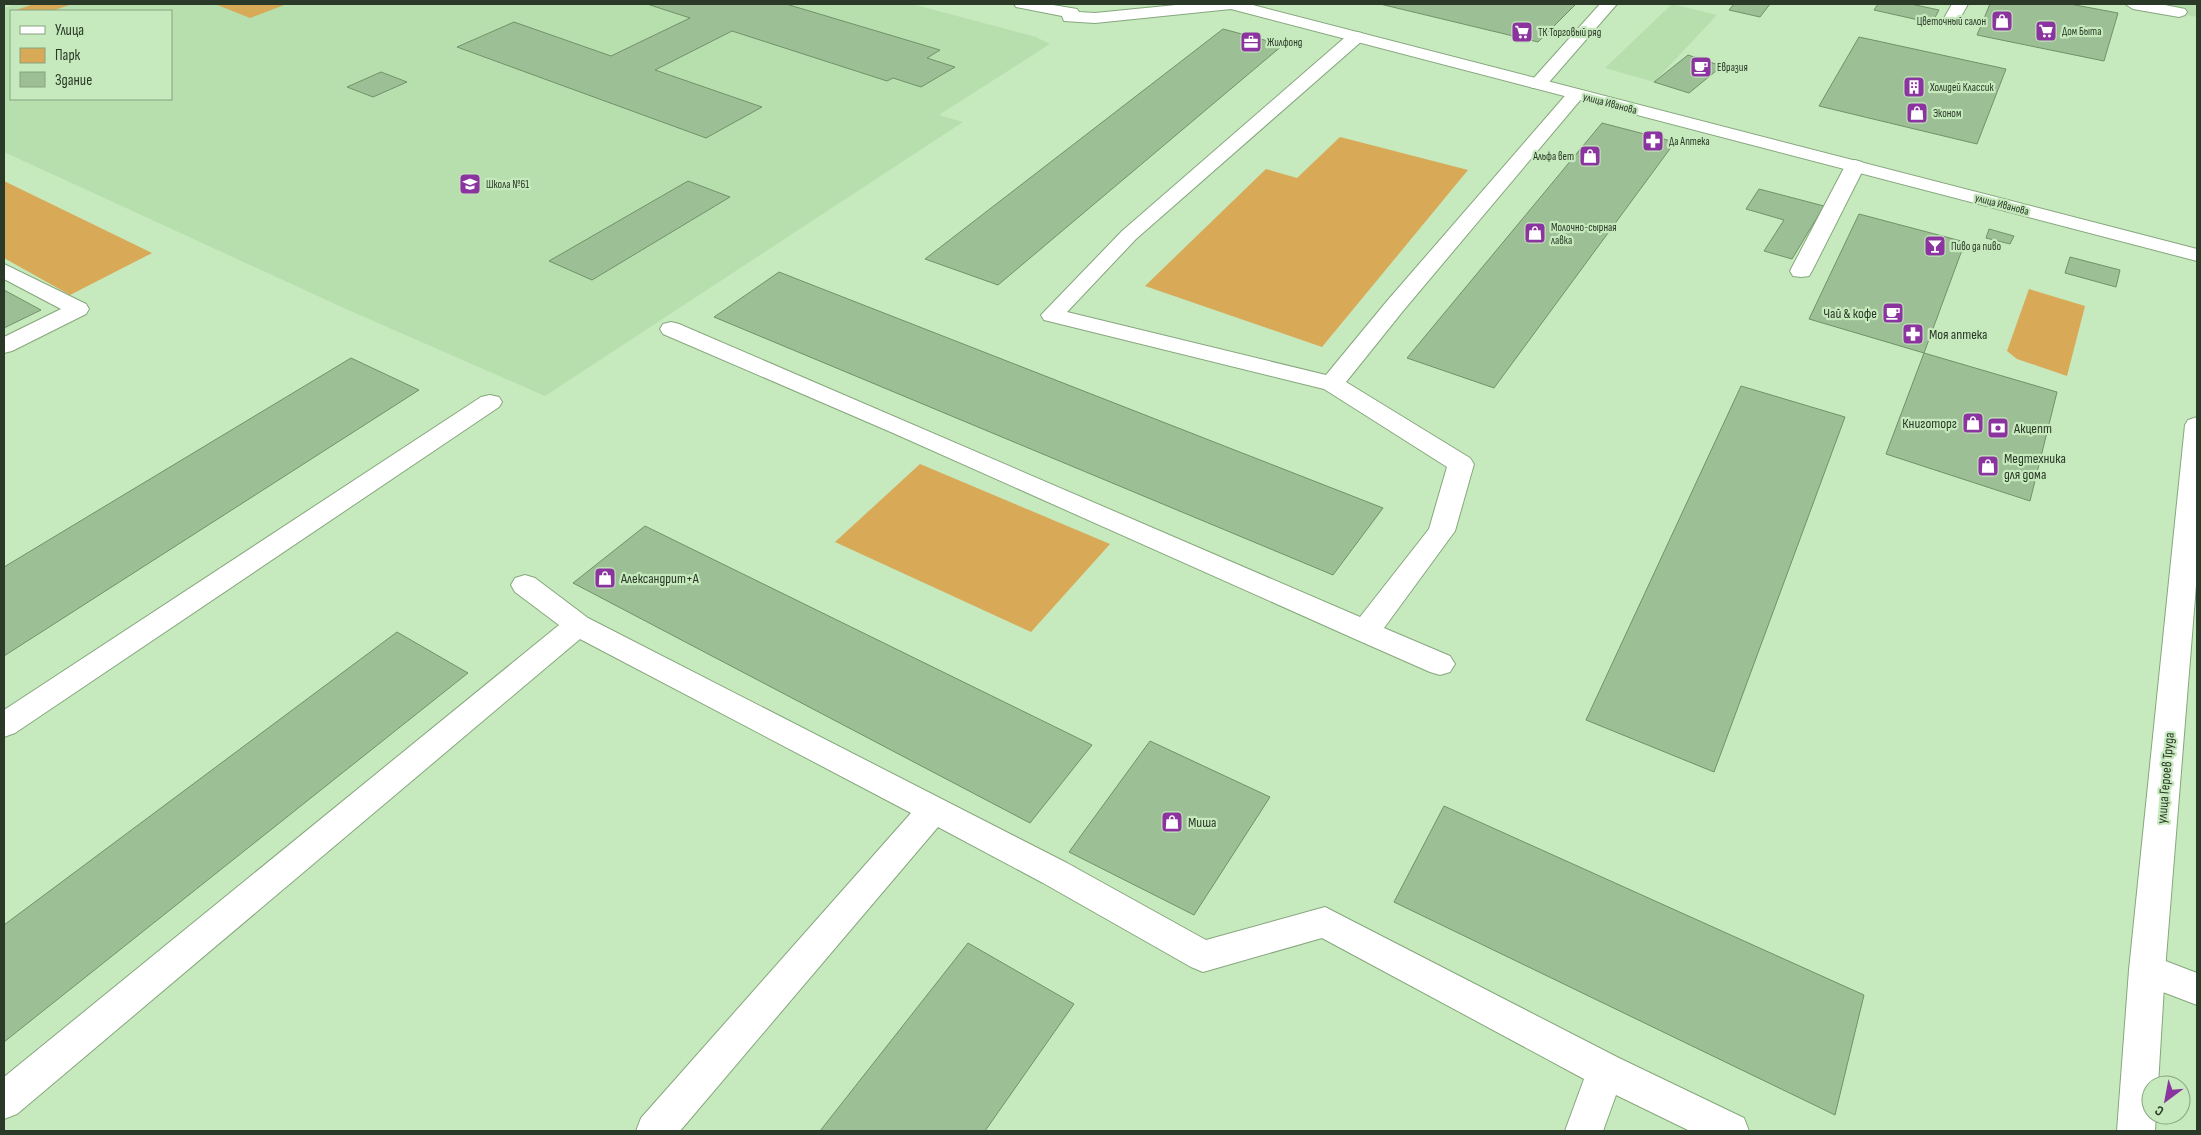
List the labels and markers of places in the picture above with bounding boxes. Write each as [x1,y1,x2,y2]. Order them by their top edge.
shop icon: Цветочный салон [1990,9,2014,33]
place label: Цветочный салон [1917,15,1986,28]
supermarket icon: Дом Быта [2034,19,2058,43]
supermarket icon: ТК Торговый ряд [1510,20,1534,44]
place label: Дом Быта [2062,25,2101,38]
place label: ТК Торговый ряд [1538,26,1601,39]
office icon: Жилфонд [1239,30,1263,54]
place label: Жилфонд [1267,36,1302,49]
cafe icon: Евразия [1689,55,1713,79]
place label: Евразия [1717,61,1748,74]
building icon: Холидей Классик [1902,75,1926,99]
place label: Холидей Классик [1929,81,1994,94]
shop icon: Эконом [1905,101,1929,125]
place label: Эконом [1933,107,1961,120]
pharmacy icon: Да Аптека [1641,129,1665,153]
place label: Да Аптека [1669,135,1710,148]
shop icon: Альфа вет [1578,144,1602,168]
place label: Альфа вет [1532,150,1574,163]
school or university icon: Школа №61 [458,172,482,196]
place label: Школа №61 [486,178,529,191]
shop icon: Молочно-сырная лавка [1523,221,1547,245]
place label: Молочно-сырная лавка [1551,221,1617,247]
bar icon: Пиво да пиво [1923,234,1947,258]
place label: Пиво да пиво [1951,240,2001,253]
cafe icon: Чай & кофе [1881,301,1905,325]
place label: Чай & кофе [1823,305,1877,322]
pharmacy icon: Моя аптека [1901,322,1925,346]
place label: Моя аптека [1929,326,1987,343]
shop icon: Книготорг [1961,411,1985,435]
place label: Книготорг [1902,415,1957,432]
bank icon: Акцепт [1986,416,2010,440]
place label: Акцепт [2013,420,2052,437]
place label: Медтехника для дома [2004,450,2066,483]
shop icon: Медтехника для дома [1976,454,2000,478]
shop icon: Александрит+А [593,566,617,590]
place label: Александрит+А [620,570,700,587]
shop icon: Миша [1160,810,1184,834]
place label: Миша [1188,814,1216,831]

